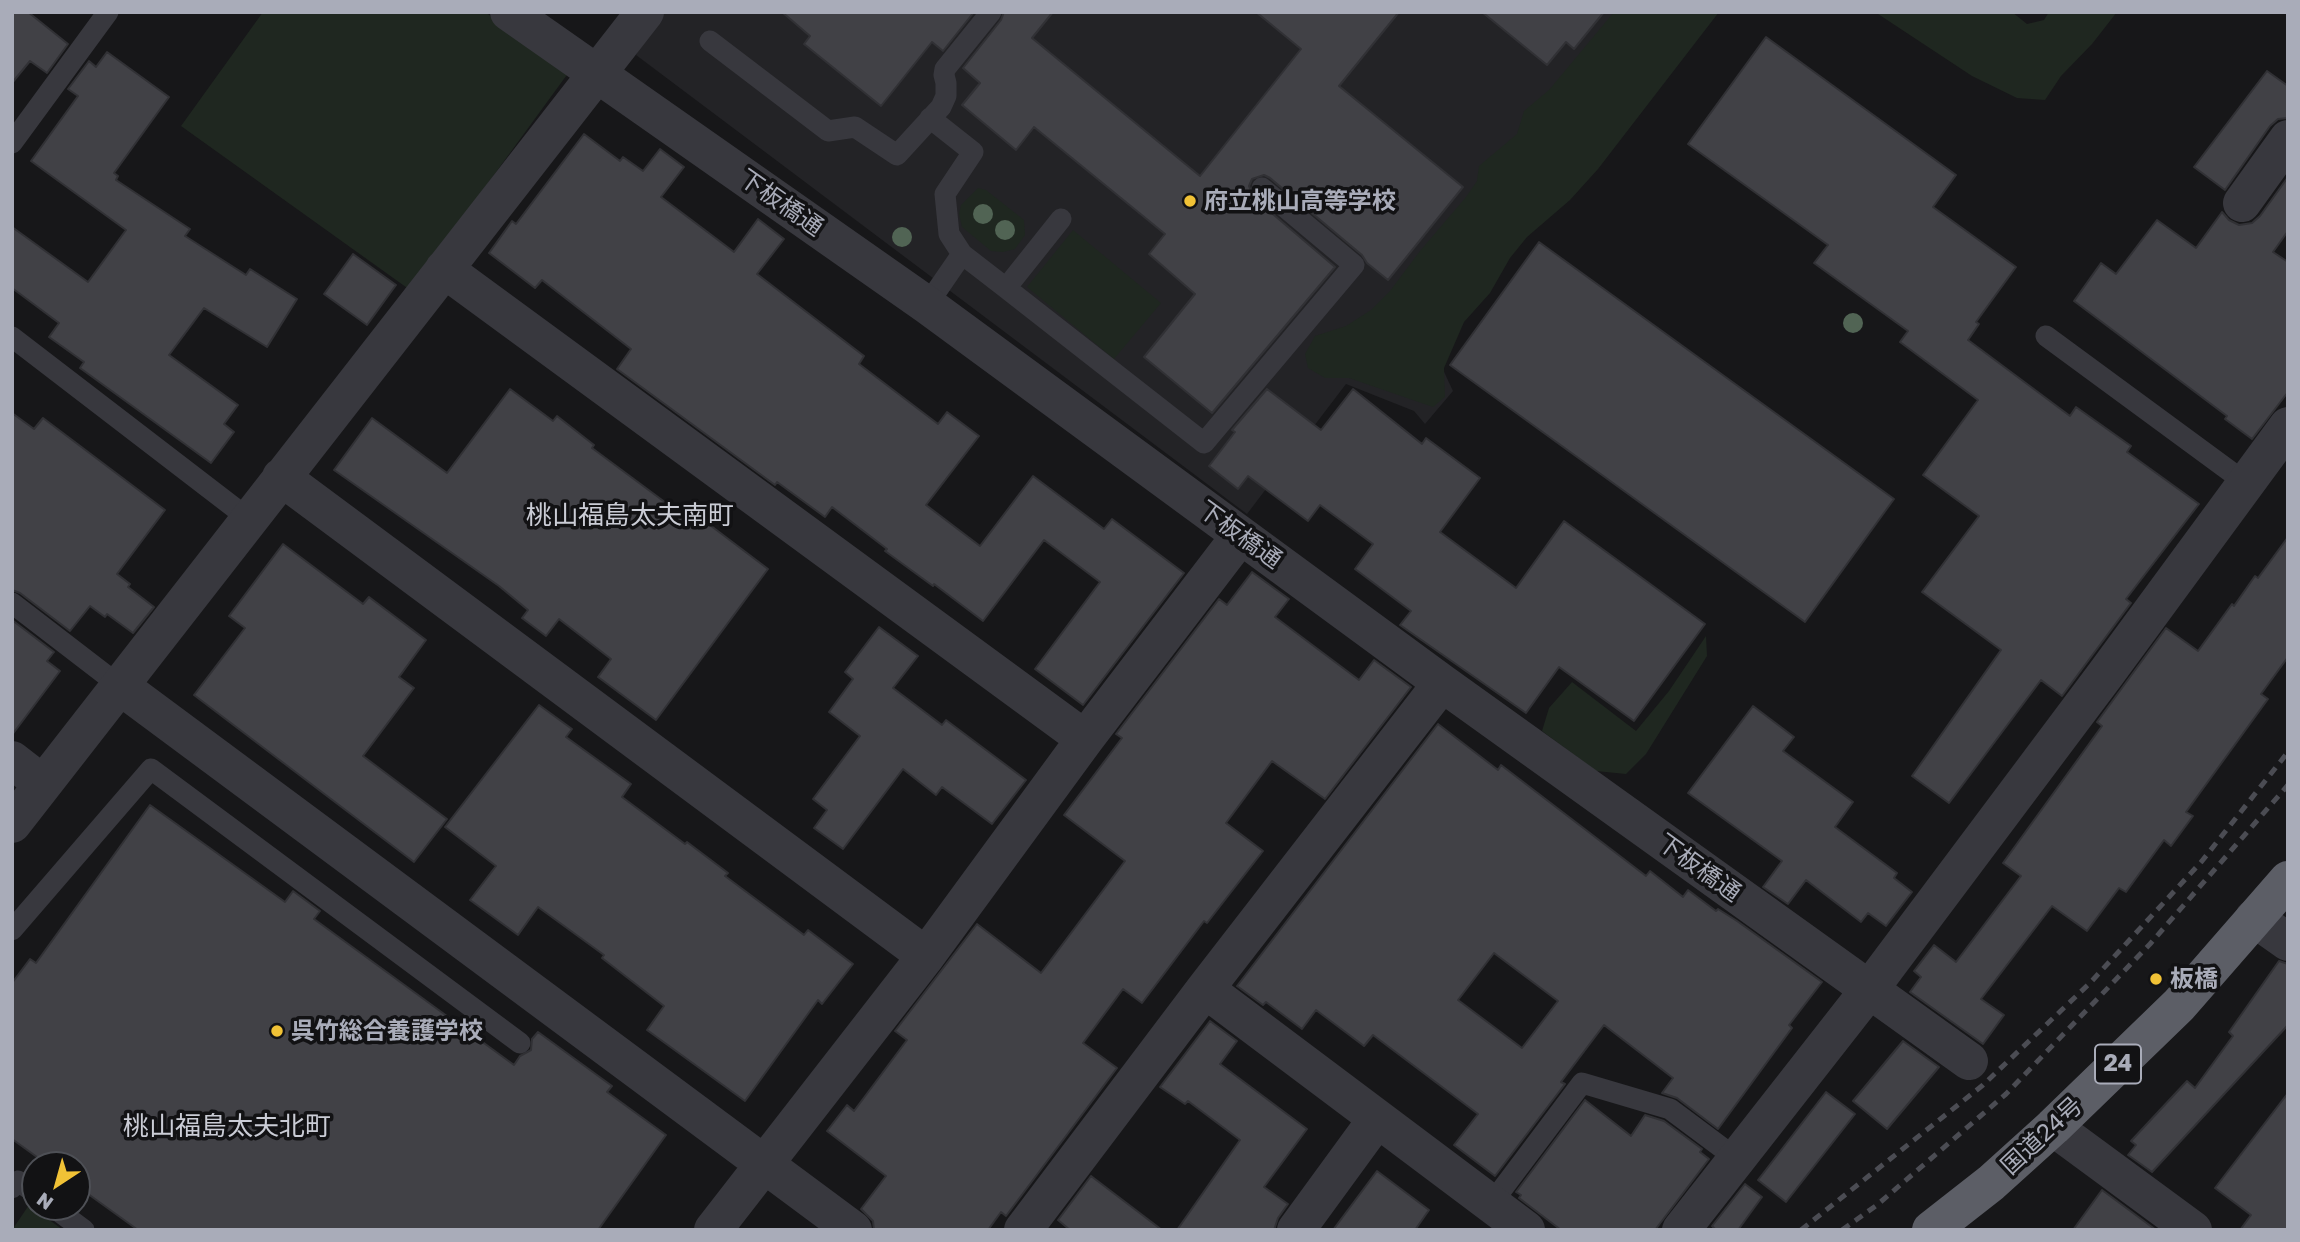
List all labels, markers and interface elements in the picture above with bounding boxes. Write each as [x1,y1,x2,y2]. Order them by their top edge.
street label: 下板橋通 [733,164,829,242]
place label: 府立桃山高等学校 [1204,187,1396,215]
marker: 府立桃山高等学校 [1182,193,1198,209]
street label: 下板橋通 [1193,495,1287,575]
district label: 桃山福島太夫南町 [526,500,734,532]
street label: 下板橋通 [1652,828,1746,908]
place label: 板橋 [2170,965,2218,993]
marker: 板橋 [2148,971,2164,987]
place label: 呉竹総合養護学校 [291,1017,483,1045]
marker: 呉竹総合養護学校 [269,1023,285,1039]
road number: 24 [2095,1044,2141,1084]
street label: 国道24号 [1995,1091,2089,1181]
district label: 桃山福島太夫北町 [123,1111,331,1143]
north arrow [21,1151,91,1221]
text: N [32,1188,57,1215]

